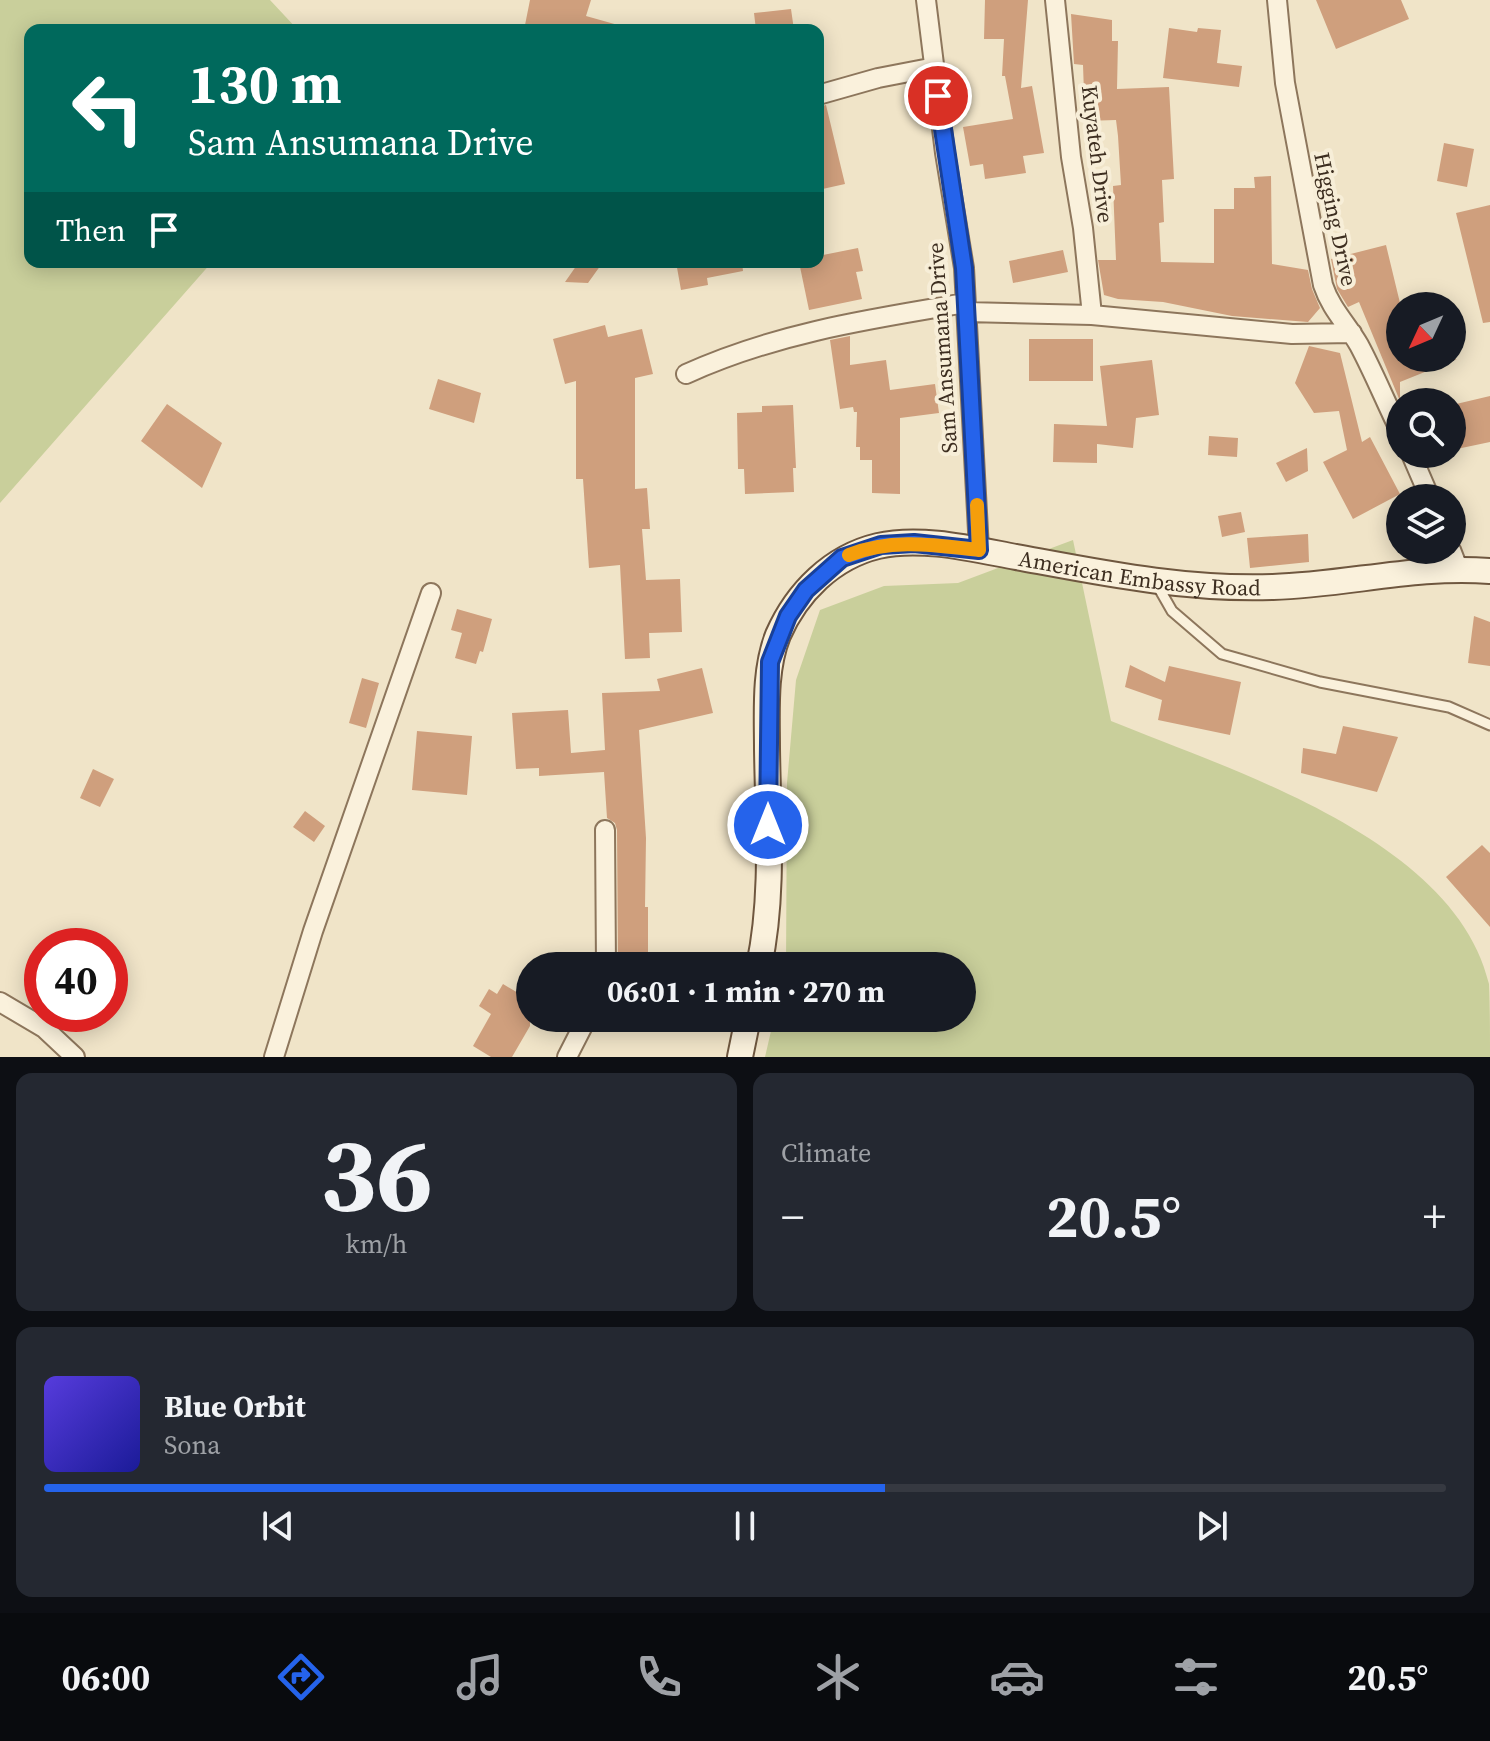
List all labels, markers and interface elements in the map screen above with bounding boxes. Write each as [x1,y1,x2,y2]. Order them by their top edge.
text: 130 m [188,45,342,122]
icon: left [56,56,160,160]
pin [904,62,972,130]
icon: arrive [916,74,960,118]
street label: Kuyateh Drive [1075,84,1121,224]
text: Sam Ansumana Drive [188,118,534,167]
street label: Higging Drive [1307,149,1365,289]
icon: arrive [142,208,186,252]
text: Then [56,210,126,251]
street label: Sam Ansumana Drive [920,242,964,454]
north arrow [1386,292,1466,372]
map controls [1386,292,1466,564]
button: search [1386,388,1466,468]
button: layers [1386,484,1466,564]
street label: American Embassy Road [1016,543,1261,602]
position arrow [726,783,810,867]
speed limit sign: 40 [24,928,128,1032]
text: 06:01 · 1 min · 270 m [607,971,885,1012]
text: 36 [320,1102,433,1245]
text: Climate [781,1135,871,1171]
text: 20.5° [1046,1175,1181,1257]
text: − [781,1186,804,1247]
text: + [1423,1186,1446,1247]
text: km/h [346,1226,407,1262]
text: Blue Orbit [164,1386,306,1427]
text: Sona [164,1427,221,1463]
icon: previous [256,1504,300,1548]
icon: pause [723,1504,767,1548]
icon: next [1190,1504,1234,1548]
icon: directions [273,1649,329,1705]
icon: music [452,1649,508,1705]
icon: phone [631,1649,687,1705]
icon: climate [810,1649,866,1705]
icon: car [989,1649,1045,1705]
icon: filters [1168,1649,1224,1705]
text: 06:00 [61,1653,150,1702]
text: 20.5° [1347,1653,1428,1702]

